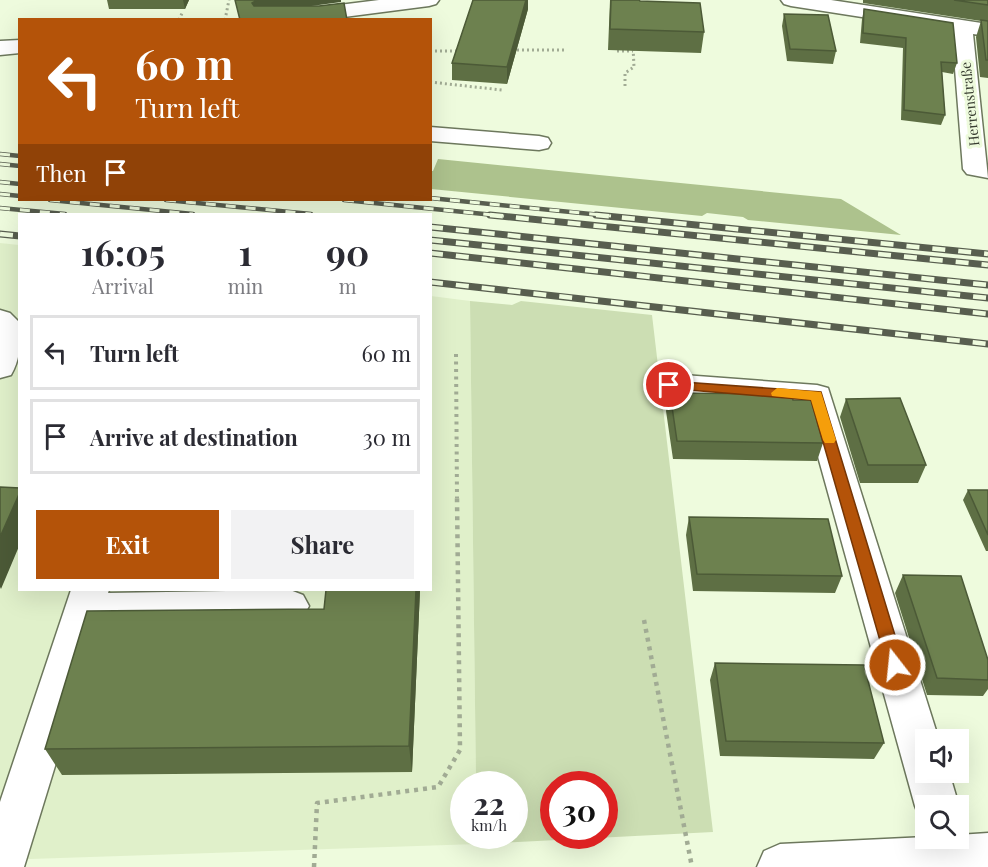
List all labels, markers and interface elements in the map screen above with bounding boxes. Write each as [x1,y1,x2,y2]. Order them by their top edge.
text: 60 m [135,35,233,91]
icon: left [36,42,114,120]
street label: Herrenstraße [956,61,983,147]
text: Turn left [135,89,239,125]
icon: arrive [99,156,132,189]
text: Then [36,158,87,188]
text: 16:05 [81,227,165,275]
text: 1 [239,227,252,275]
text: 90 [326,227,369,275]
text: Arrival [92,272,154,299]
text: min [228,272,263,299]
text: m [339,272,357,299]
icon: left [39,336,72,369]
text: Turn left [90,338,179,368]
text: 60 m [361,338,411,368]
pin [643,359,694,410]
icon: arrive [652,368,685,401]
icon: arrive [39,420,72,453]
text: Arrive at destination [90,422,298,452]
text: 30 m [363,422,411,452]
button: Exit [36,510,219,579]
button: Share [231,510,414,579]
position arrow [863,633,927,697]
map controls [915,729,969,849]
button: sound [915,729,969,783]
speed limit sign: 30 [540,771,618,849]
text: 22 [473,783,505,823]
button: search [915,795,969,849]
text: km/h [471,815,507,835]

